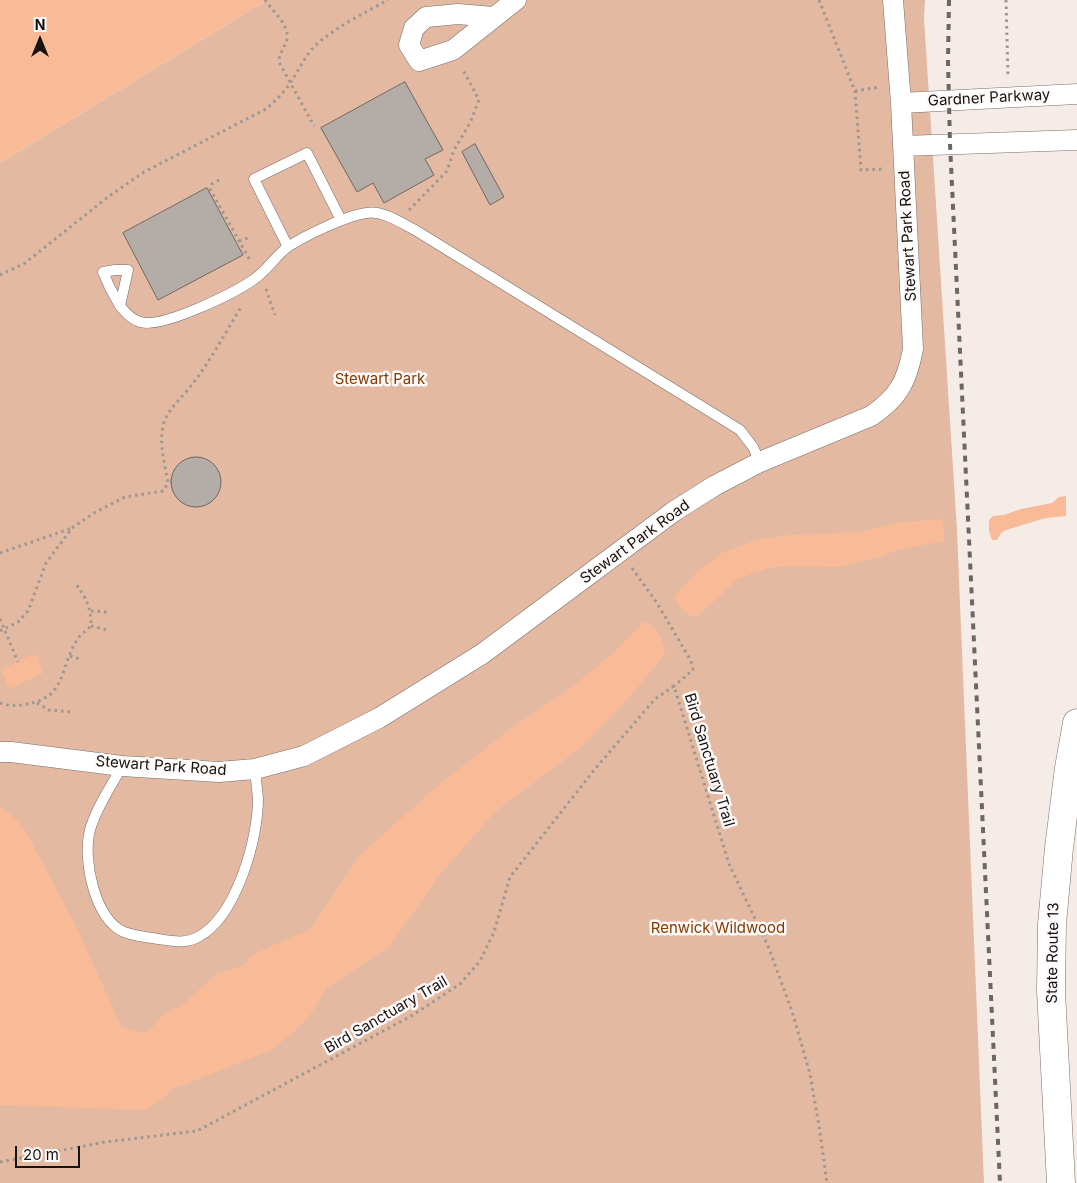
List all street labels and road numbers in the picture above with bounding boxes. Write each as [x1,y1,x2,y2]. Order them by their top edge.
street label: Gardner Parkway [927,86,1051,110]
street label: Stewart Park Road [896,170,920,302]
street label: Stewart Park Road [577,496,693,588]
street label: Bird Sanctuary Trail [680,691,738,829]
street label: Stewart Park Road [95,752,227,780]
street label: State Route 13 [1043,902,1063,1004]
street label: Bird Sanctuary Trail [321,973,451,1057]

